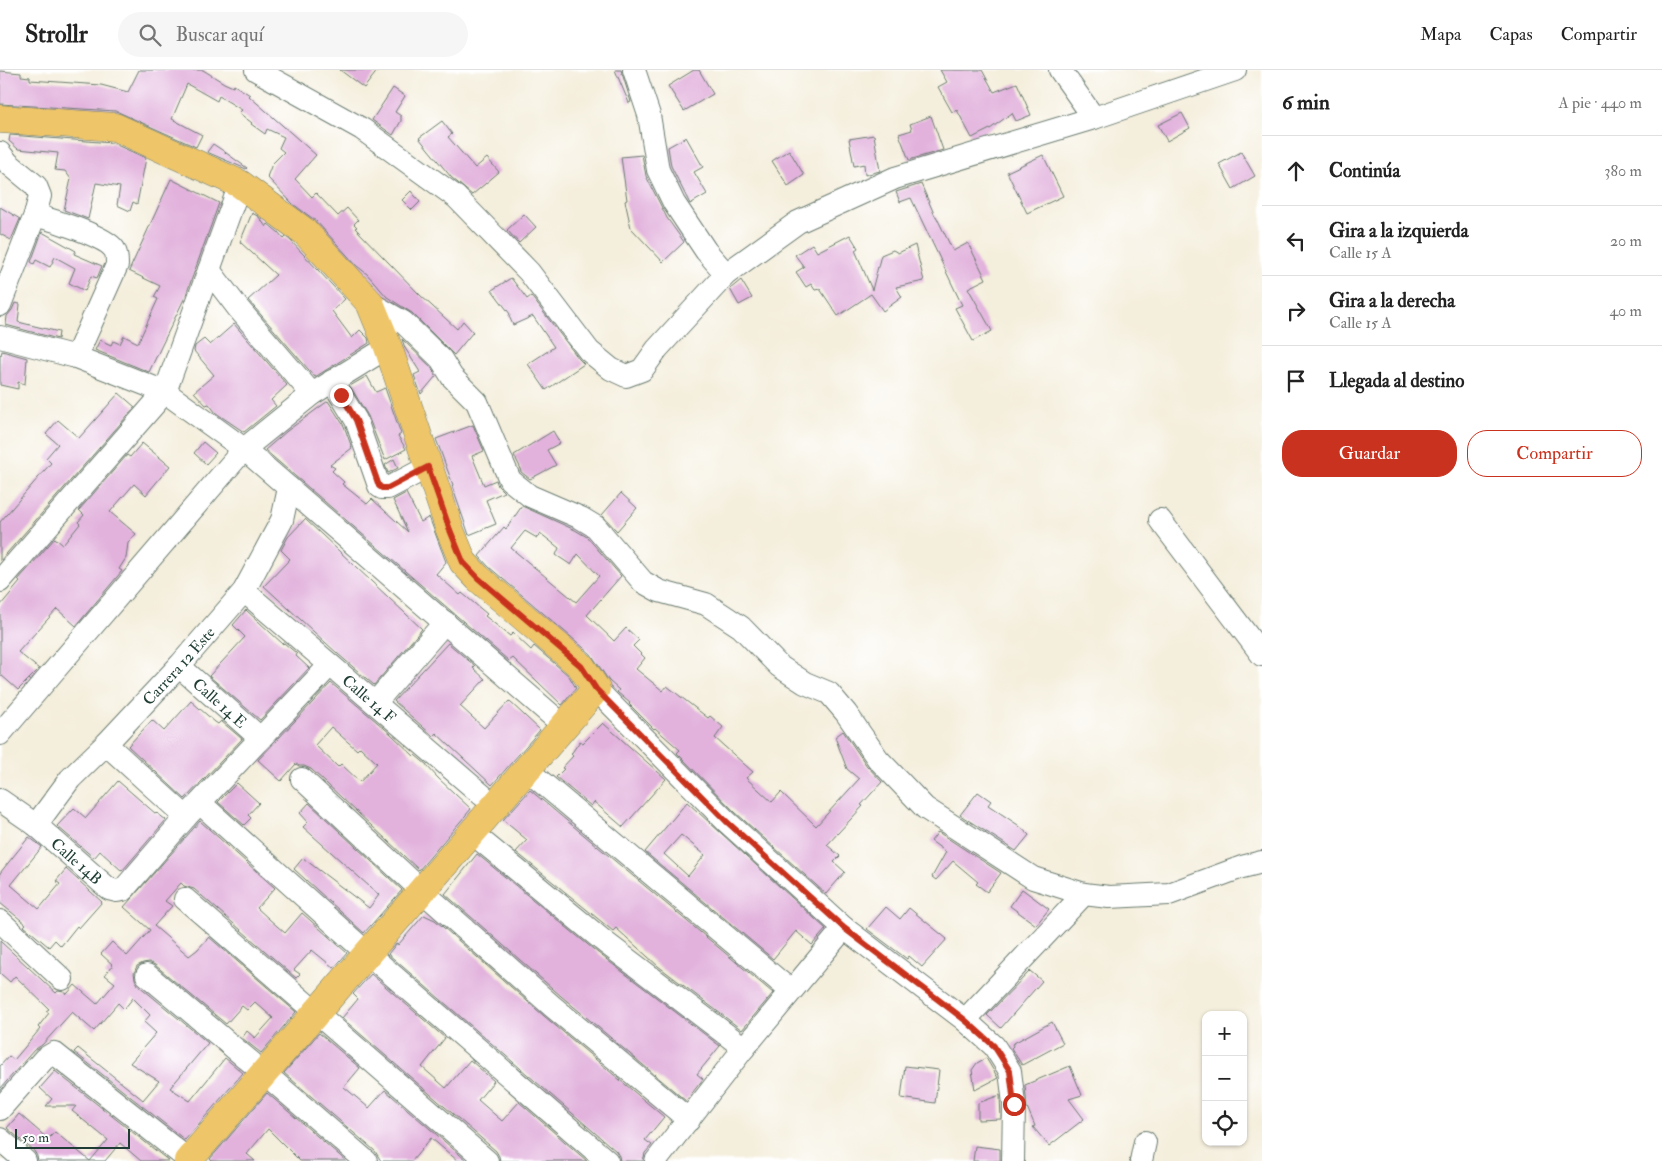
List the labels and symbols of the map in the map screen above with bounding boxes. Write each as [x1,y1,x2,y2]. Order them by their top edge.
route end [330,384,353,407]
street label: Carrera 12 Este [138,623,220,710]
street label: Calle 14 F [338,671,400,728]
street label: Calle 14 E [188,674,251,733]
street label: Calle 14B [46,834,106,889]
route start [1003,1093,1026,1116]
scale bar [15,1126,130,1149]

